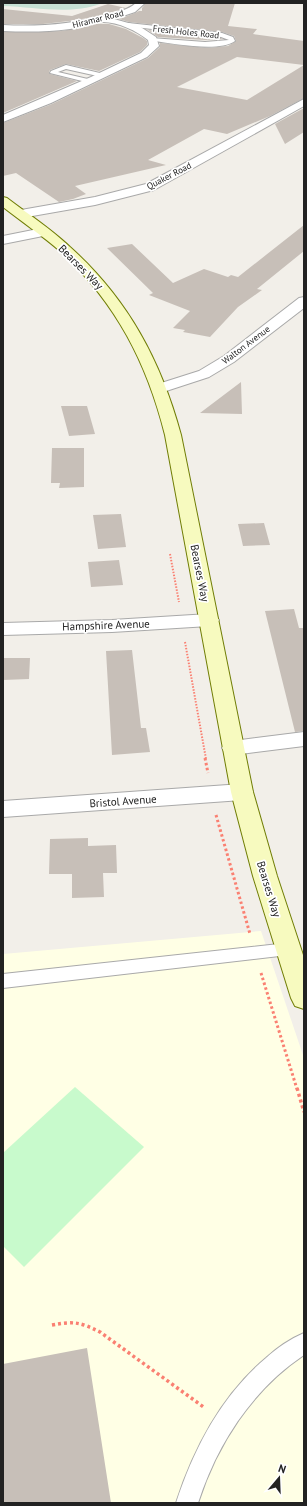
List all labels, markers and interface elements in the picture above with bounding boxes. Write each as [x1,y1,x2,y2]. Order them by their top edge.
street label: Hiramar Road [71,7,125,30]
street label: Fresh Holes Road [152,23,220,40]
street label: Quaker Road [145,160,193,192]
street label: Bearses Way [56,242,107,293]
street label: Walton Avenue [220,323,272,366]
street label: Bearses Way [188,543,213,604]
street label: Hampshire Avenue [62,616,150,634]
street label: Bristol Avenue [89,792,158,810]
street label: Bearses Way [254,859,284,920]
north arrow [259,1458,299,1498]
text: N [277,1461,288,1476]

